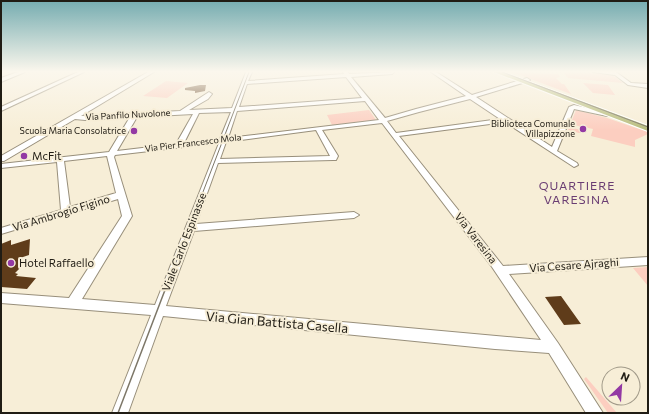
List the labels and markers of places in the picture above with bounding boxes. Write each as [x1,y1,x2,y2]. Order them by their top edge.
place label: Biblioteca Comunale Villapizzone [491,118,575,139]
marker: Biblioteca Comunale Villapizzone [578,124,588,134]
place label: Scuola Maria Consolatrice [20,125,126,136]
marker: Scuola Maria Consolatrice [129,126,139,136]
place label: McFit [32,149,62,162]
marker: McFit [19,151,29,161]
place label: Hotel Raffaello [19,256,94,269]
marker: Hotel Raffaello [6,258,16,268]

